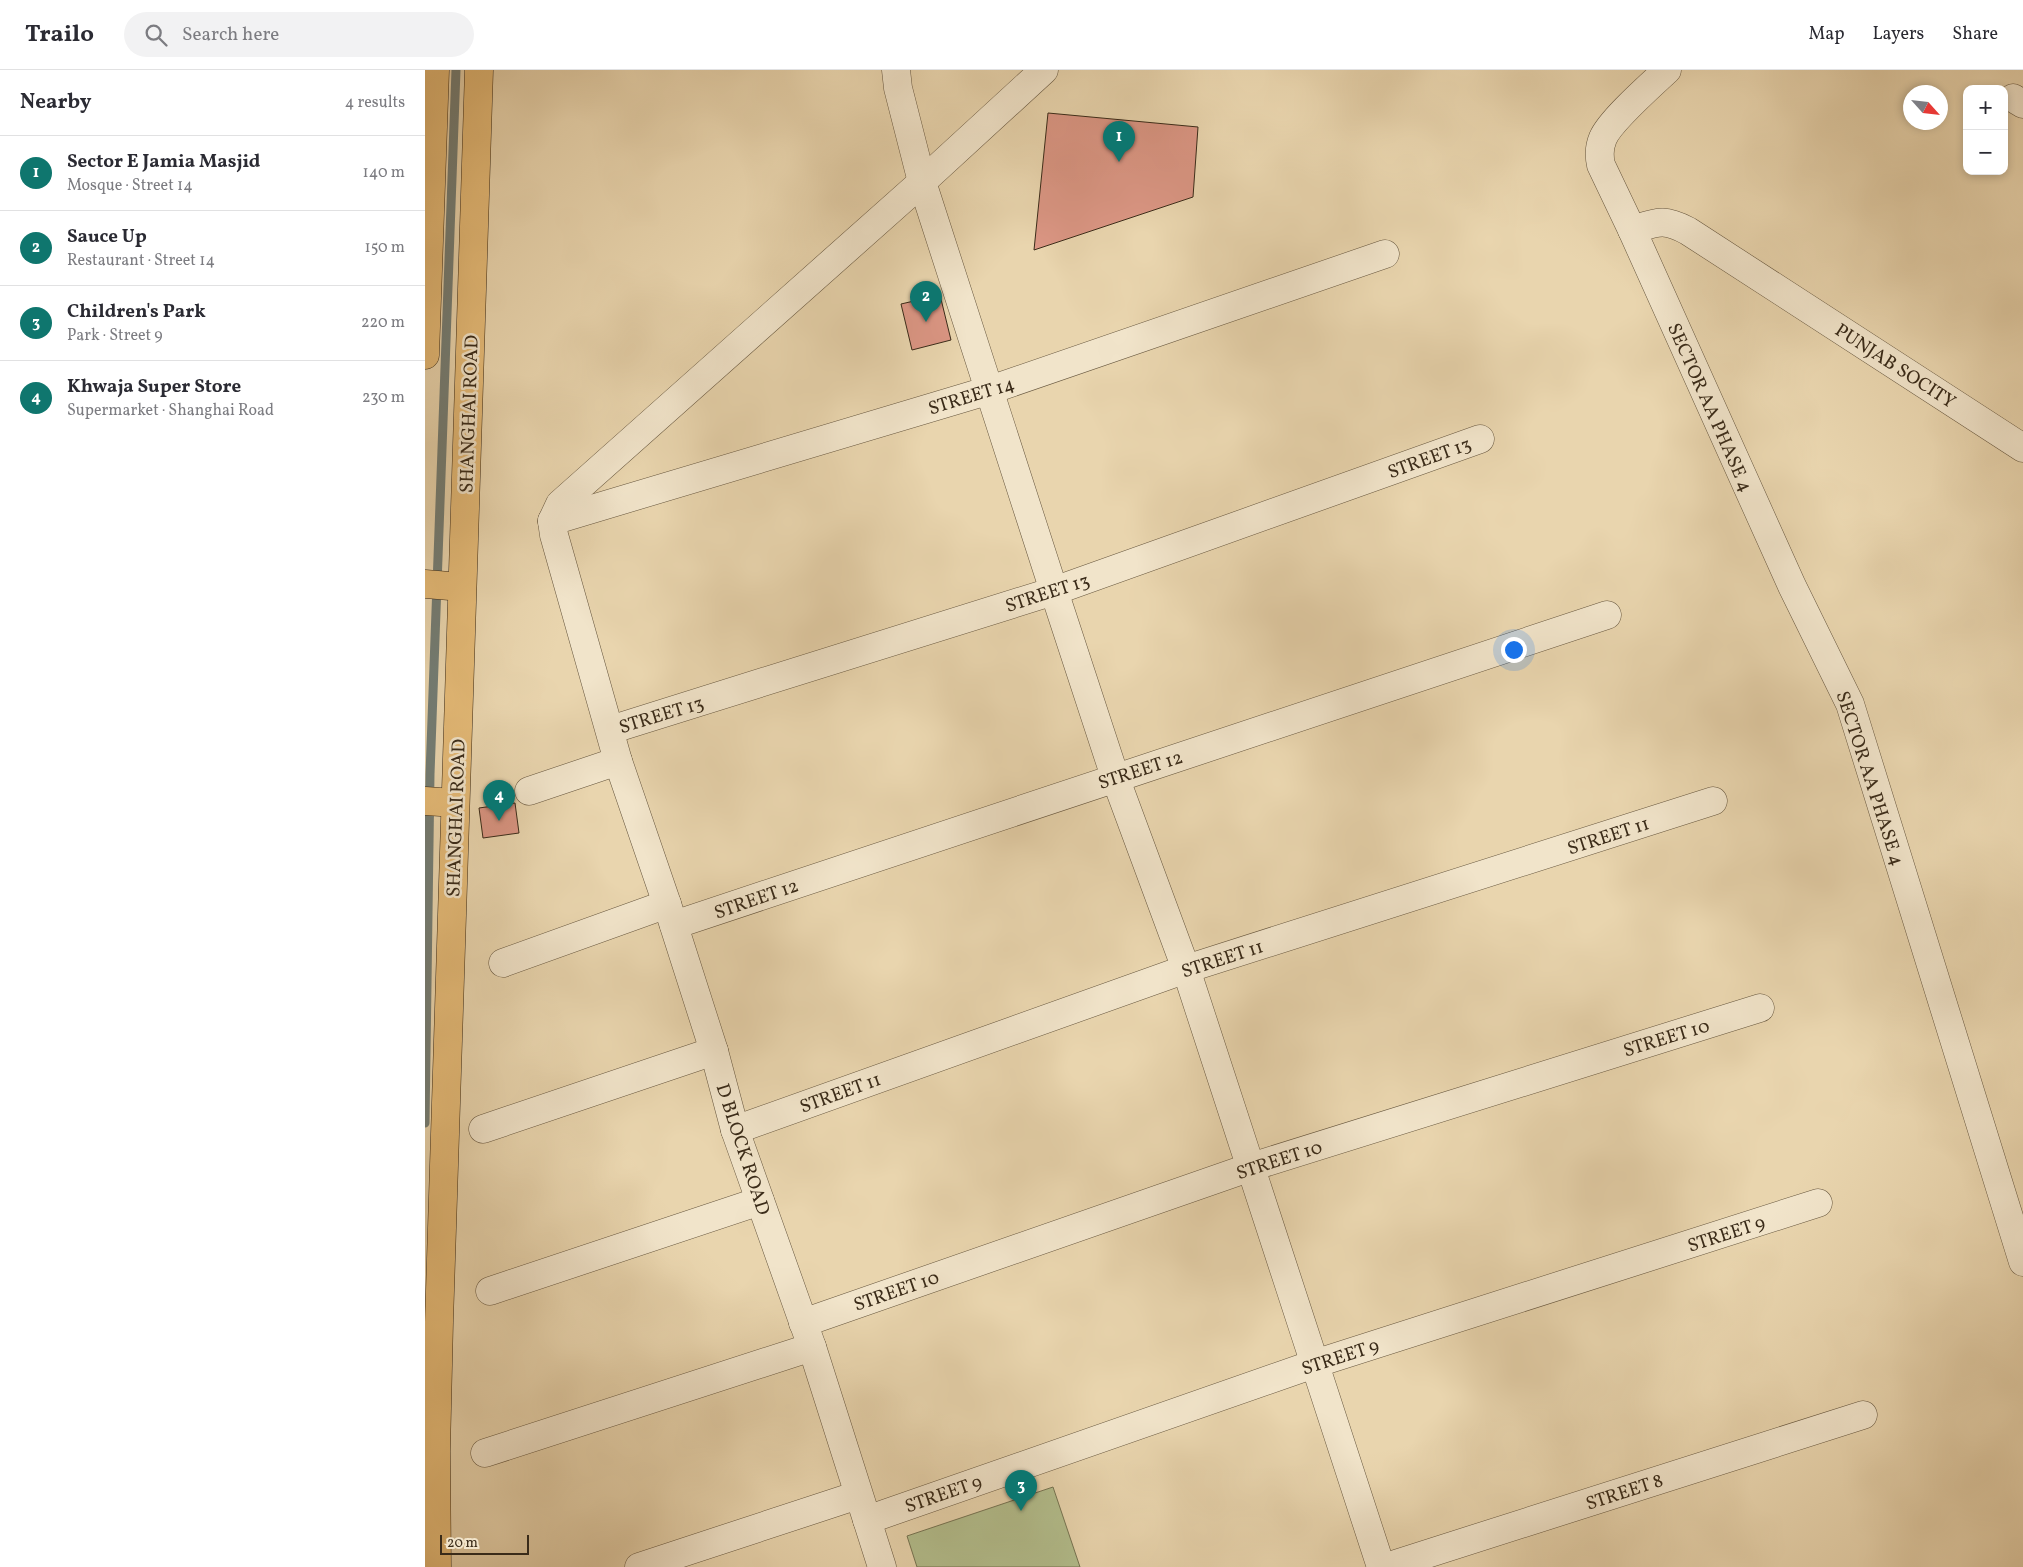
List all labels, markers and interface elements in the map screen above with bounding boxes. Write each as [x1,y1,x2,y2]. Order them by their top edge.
search box [124,12,474,57]
text: Trailo [25,18,94,52]
icon: search [142,21,170,49]
text: Search here [182,22,279,48]
text: Map [1808,22,1844,47]
text: Layers [1872,22,1924,47]
text: Share [1952,22,1998,47]
north arrow [1903,85,1948,130]
map controls [1963,85,2008,175]
button: + [1963,85,2008,130]
text: Nearby [20,88,91,117]
text: 4 results [345,92,405,114]
pin: 1 [1103,121,1135,162]
button: − [1963,130,2008,175]
text: Sector E Jamia Masjid [67,149,260,175]
text: 1 [33,162,39,184]
text: 140 m [363,162,405,184]
text: Mosque · Street 14 [67,175,193,197]
text: Sauce Up [67,224,147,250]
text: 2 [32,237,40,259]
text: 150 m [364,237,405,259]
text: Restaurant · Street 14 [67,250,215,272]
pin: 2 [910,281,942,322]
text: Children's Park [67,299,206,325]
text: 3 [32,312,40,334]
text: 220 m [361,312,405,334]
street label: PUNJAB SOCITY [1829,318,1960,416]
street label: SECTOR AA PHASE 4 [1660,319,1758,496]
text: Park · Street 9 [67,325,163,347]
street label: SHANGHAI ROAD [454,334,486,494]
street label: STREET 14 [925,371,1018,422]
text: Khwaja Super Store [67,374,241,400]
text: 4 [31,387,41,409]
text: 230 m [362,387,405,409]
text: Supermarket · Shanghai Road [67,400,274,422]
street label: STREET 13 [1384,432,1475,486]
street label: STREET 13 [1002,568,1093,620]
your location [1501,637,1527,663]
street label: SECTOR AA PHASE 4 [1829,688,1910,869]
street label: STREET 13 [616,691,707,741]
street label: SHANGHAI ROAD [441,738,473,898]
street label: STREET 12 [1095,745,1186,797]
pin: 4 [483,780,515,821]
street label: STREET 11 [1564,811,1653,862]
street label: STREET 12 [711,873,802,926]
street label: STREET 11 [1178,934,1267,985]
street label: STREET 10 [1620,1013,1713,1064]
street label: STREET 11 [796,1067,885,1121]
street label: D BLOCK ROAD [709,1081,776,1219]
street label: STREET 10 [1233,1135,1326,1187]
street label: STREET 9 [1685,1210,1769,1260]
street label: STREET 10 [850,1265,943,1319]
street label: STREET 9 [1299,1333,1383,1383]
street label: STREET 8 [1583,1468,1667,1518]
street label: STREET 9 [902,1470,986,1520]
pin: 3 [1005,1470,1037,1511]
scale bar [440,1532,529,1555]
text: 20 m [447,1534,478,1553]

